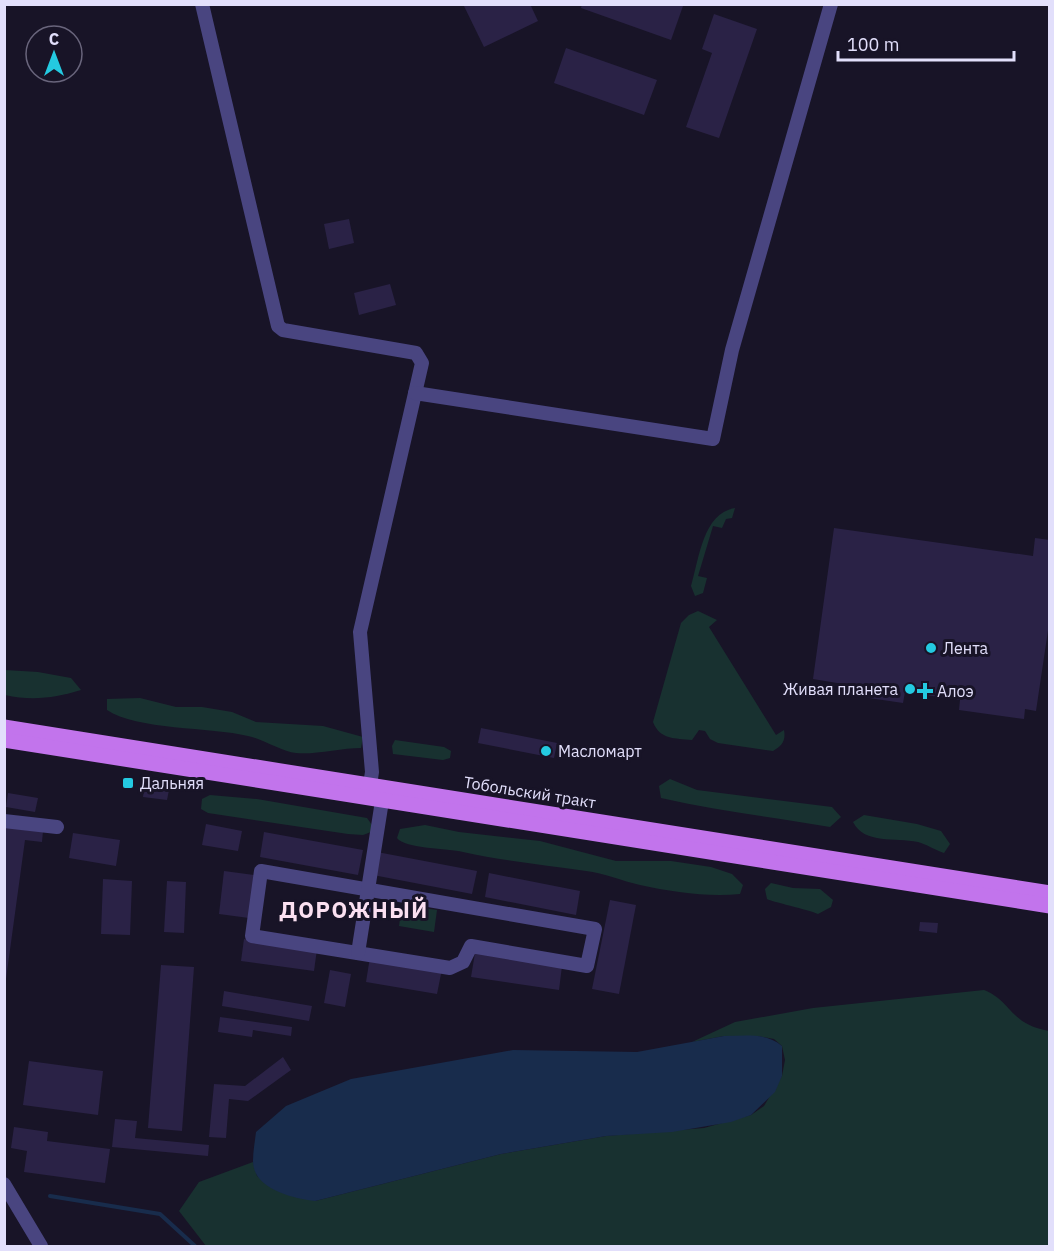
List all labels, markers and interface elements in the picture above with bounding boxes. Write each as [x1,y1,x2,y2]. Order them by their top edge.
north arrow [24,24,84,84]
scale bar [838,24,1014,62]
text: С [49,29,59,49]
text: 100 m [847,33,899,56]
place label: Лента [943,638,988,658]
marker: Лента [924,641,938,655]
place label: Живая планета [783,679,898,699]
place label: Алоэ [937,681,974,701]
marker: Живая планета [903,682,917,696]
marker: Алоэ [918,684,932,698]
place label: Масломарт [558,741,642,761]
marker: Масломарт [539,744,553,758]
street label: Тобольский тракт [462,772,598,812]
place label: Дальняя [140,773,204,793]
marker: Дальняя [121,776,135,790]
district label: ДОРОЖНЫЙ [279,895,429,924]

